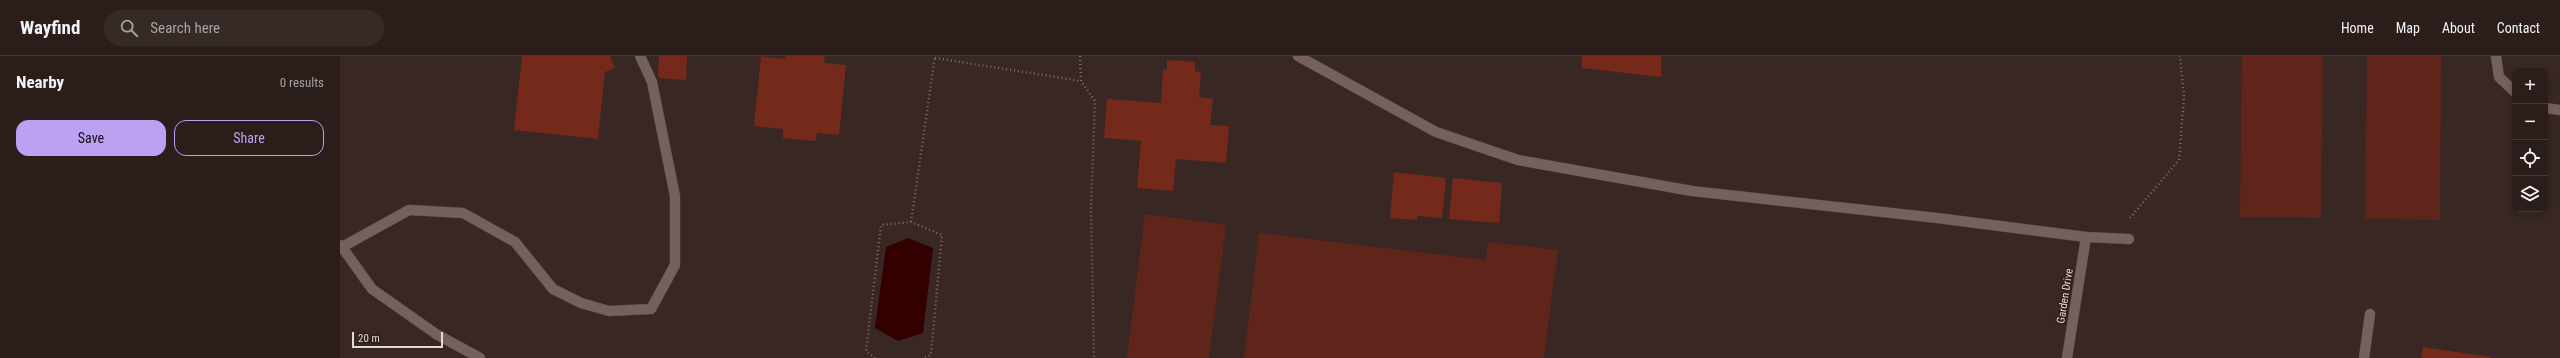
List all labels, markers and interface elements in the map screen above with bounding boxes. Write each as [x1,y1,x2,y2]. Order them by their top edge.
search box [104,10,384,46]
text: Wayfind [20,16,80,39]
icon: search [118,17,140,39]
text: Search here [150,19,220,37]
text: Home [2341,20,2374,36]
text: Map [2396,20,2420,36]
text: About [2442,20,2475,36]
text: Contact [2497,20,2540,36]
map controls [2512,68,2548,212]
button: + [2512,68,2548,104]
text: Nearby [16,72,64,92]
text: 0 results [280,75,324,90]
button: − [2512,104,2548,140]
button: Save [16,120,166,156]
button: Share [174,120,324,156]
button: locate [2512,140,2548,176]
button: layers [2512,176,2548,212]
street label: Garden Drive [2054,268,2076,324]
scale bar [352,330,443,349]
text: 20 m [358,332,380,345]

